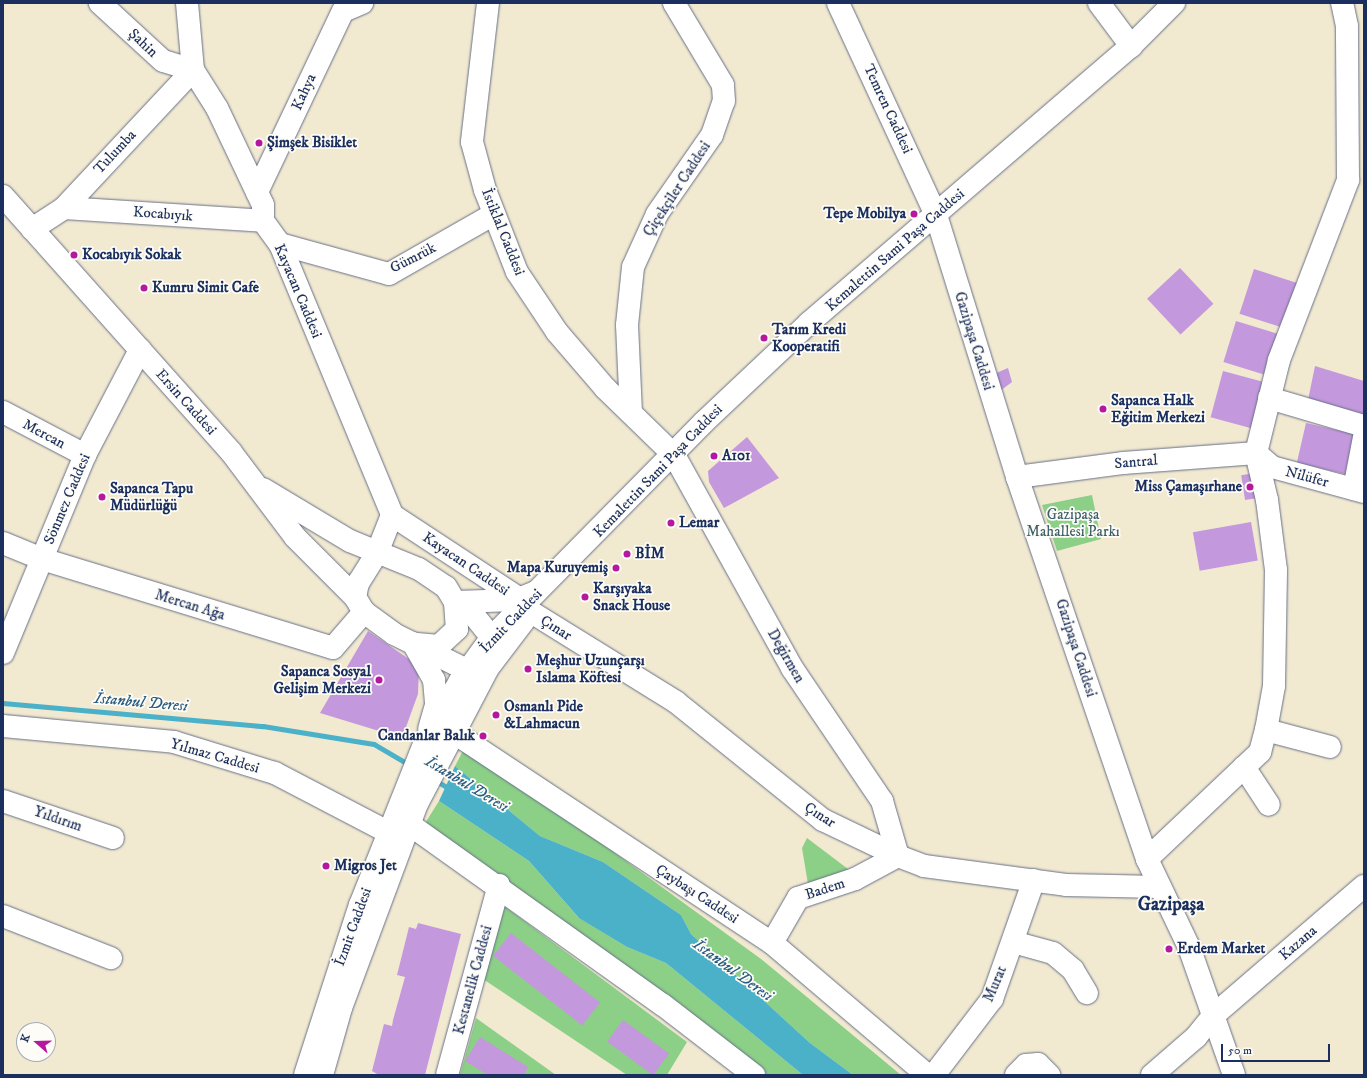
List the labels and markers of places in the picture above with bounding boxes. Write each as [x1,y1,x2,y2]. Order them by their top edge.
place label: Şimşek Bisiklet [267,134,357,152]
marker: Şimşek Bisiklet [254,138,264,148]
place label: Tepe Mobilya [824,205,906,223]
marker: Tepe Mobilya [909,209,919,219]
place label: Kocabıyık Sokak [82,246,181,264]
marker: Kocabıyık Sokak [69,250,79,260]
place label: Kumru Simit Cafe [152,279,259,297]
marker: Kumru Simit Cafe [139,283,149,293]
place label: Tarım Kredi Kooperatifi [772,320,846,355]
marker: Tarım Kredi Kooperatifi [759,333,769,343]
place label: Sapanca Halk Eğitim Merkezi [1111,391,1205,426]
marker: Sapanca Halk Eğitim Merkezi [1098,404,1108,414]
place label: A101 [722,447,751,465]
marker: A101 [709,451,719,461]
place label: Miss Çamaşırhane [1135,478,1242,496]
place label: Sapanca Tapu Müdürlüğü [110,479,193,514]
marker: Miss Çamaşırhane [1245,482,1255,492]
marker: Sapanca Tapu Müdürlüğü [97,492,107,502]
place label: Lemar [679,514,719,532]
marker: Lemar [666,518,676,528]
place label: BİM [635,545,664,563]
marker: BİM [622,549,632,559]
place label: Mapa Kuruyemiş [507,559,608,577]
marker: Mapa Kuruyemiş [611,563,621,573]
place label: Karşıyaka Snack House [593,579,670,614]
marker: Karşıyaka Snack House [580,592,590,602]
place label: Meşhur Uzunçarşı Islama Köftesi [536,651,645,686]
place label: Sapanca Sosyal Gelişim Merkezi [273,662,371,697]
marker: Meşhur Uzunçarşı Islama Köftesi [523,664,533,674]
marker: Sapanca Sosyal Gelişim Merkezi [374,675,384,685]
place label: Osmanlı Pide &Lahmacun [504,697,583,732]
marker: Osmanlı Pide &Lahmacun [491,710,501,720]
place label: Candanlar Balık [378,727,475,745]
marker: Candanlar Balık [478,731,488,741]
place label: Migros Jet [334,857,397,875]
marker: Migros Jet [321,861,331,871]
place label: Erdem Market [1177,940,1265,958]
marker: Erdem Market [1164,944,1174,954]

